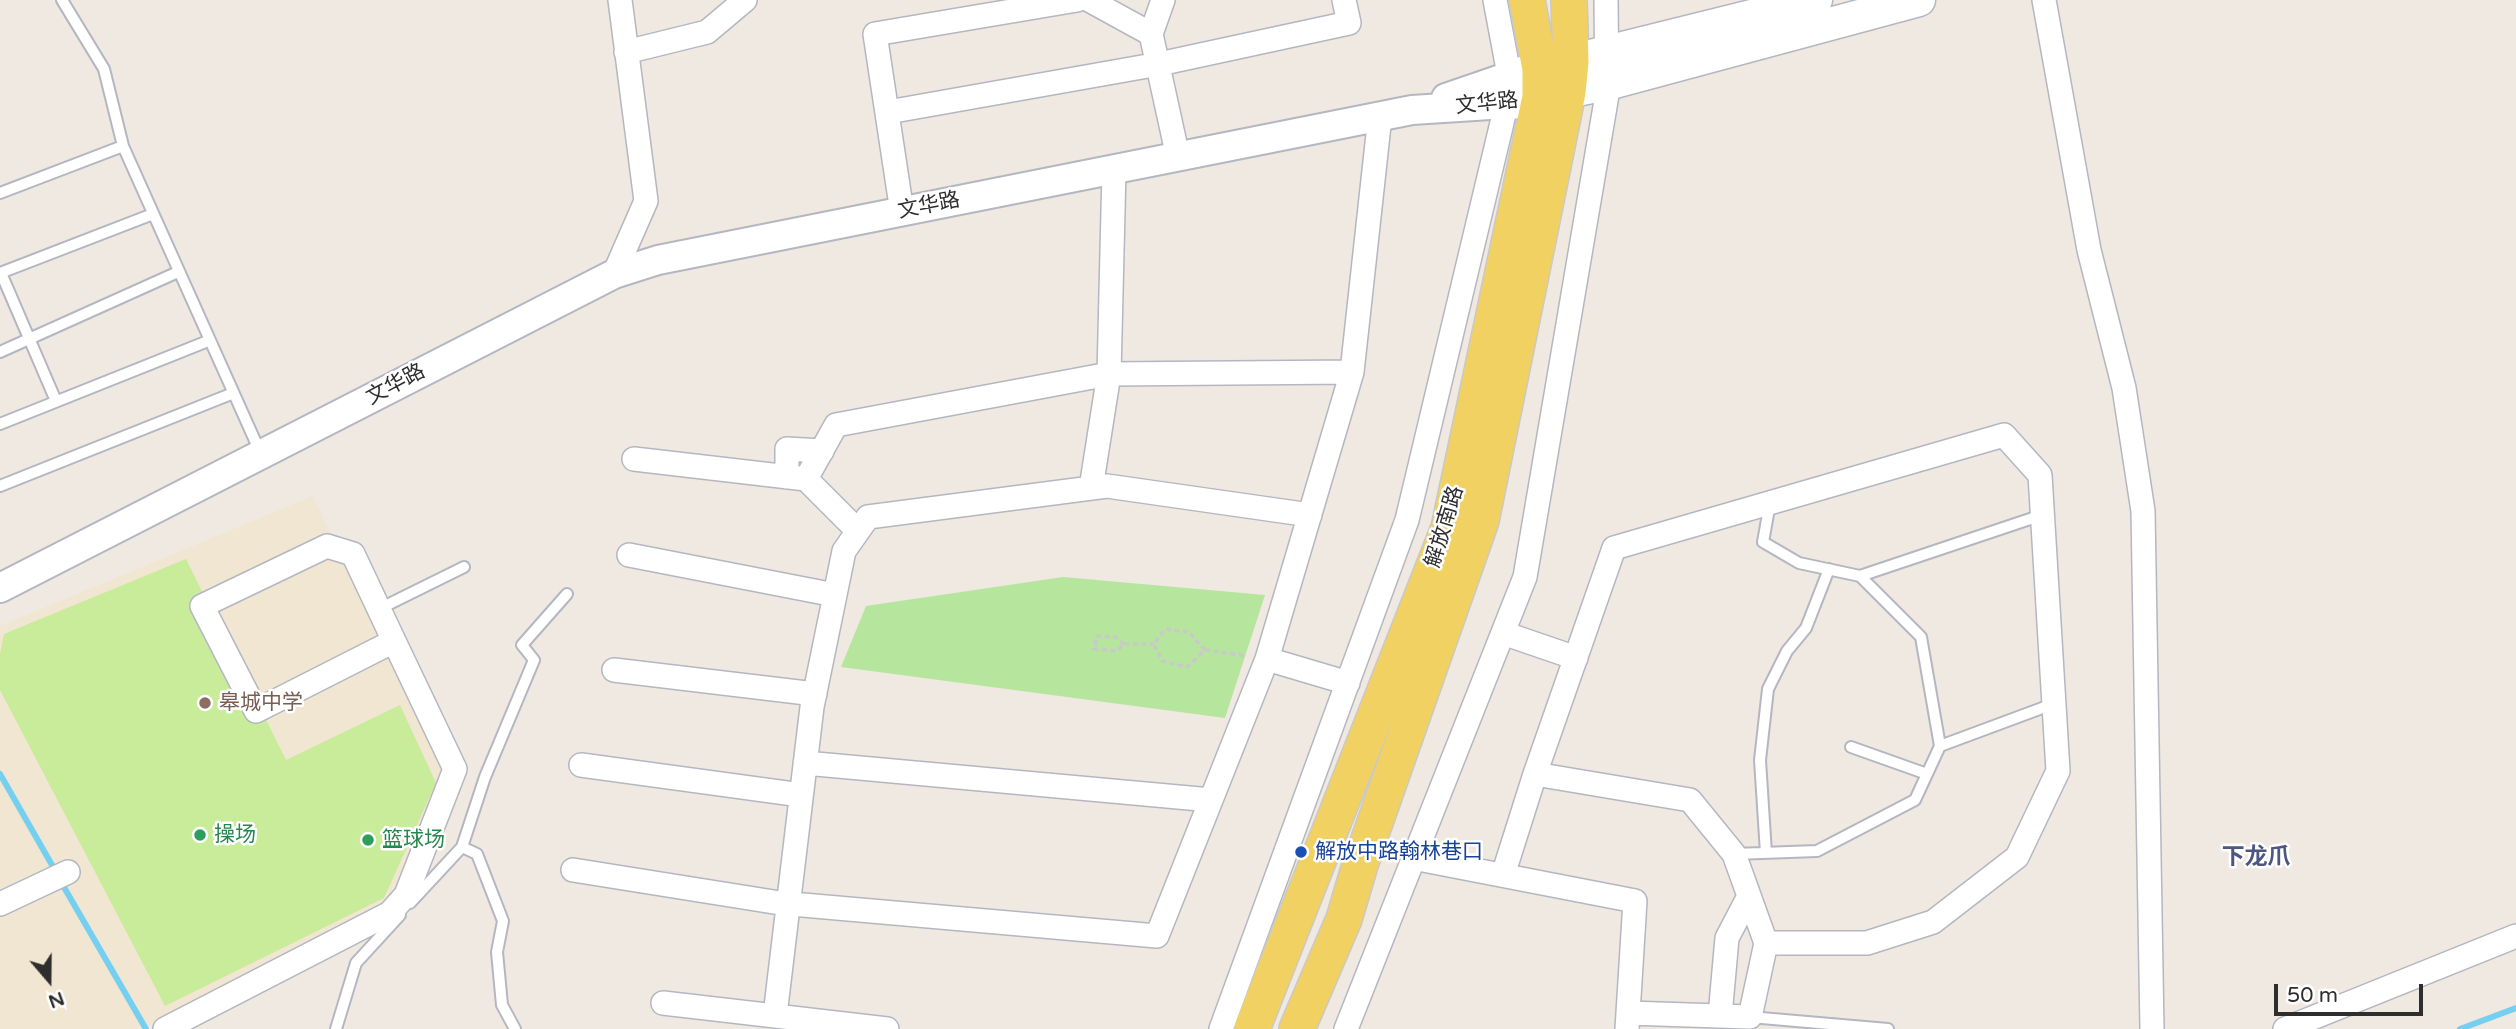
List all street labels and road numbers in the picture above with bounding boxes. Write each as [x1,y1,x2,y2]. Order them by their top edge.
street label: 文华路 [1454,88,1520,120]
street label: 文华路 [896,188,962,224]
street label: 文华路 [362,359,430,411]
street label: 解放南路 [1421,483,1469,571]

